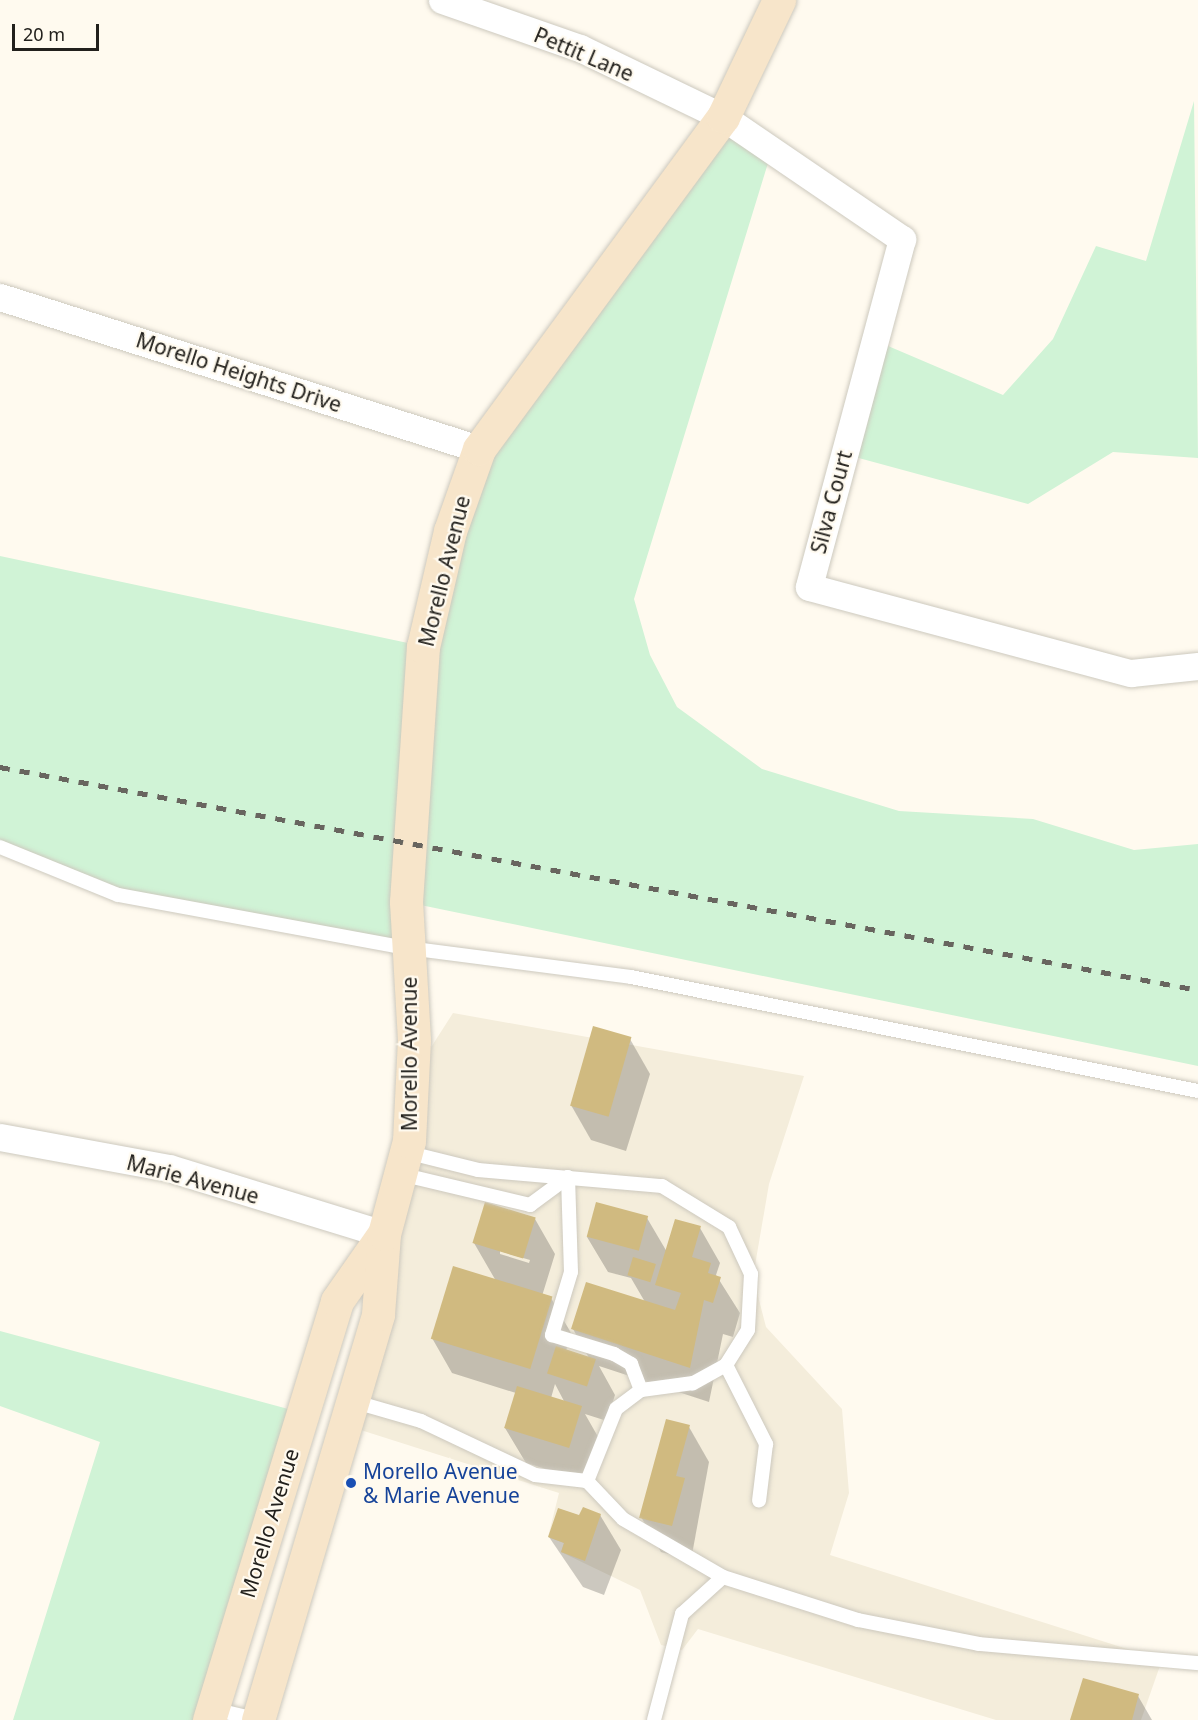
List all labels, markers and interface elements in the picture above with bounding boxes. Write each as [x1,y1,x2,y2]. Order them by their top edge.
scale bar [15,12,102,50]
text: 20 m [23,22,65,46]
street label: Pettit Lane [530,22,638,86]
street label: Morello Heights Drive [133,327,345,417]
street label: Silva Court [805,448,857,556]
street label: Morello Avenue [413,493,475,649]
street label: Morello Avenue [396,977,422,1131]
street label: Marie Avenue [124,1149,262,1209]
street label: Morello Avenue [234,1445,304,1601]
place label: Morello Avenue & Marie Avenue [363,1458,520,1508]
marker: Morello Avenue & Marie Avenue [344,1476,358,1490]

